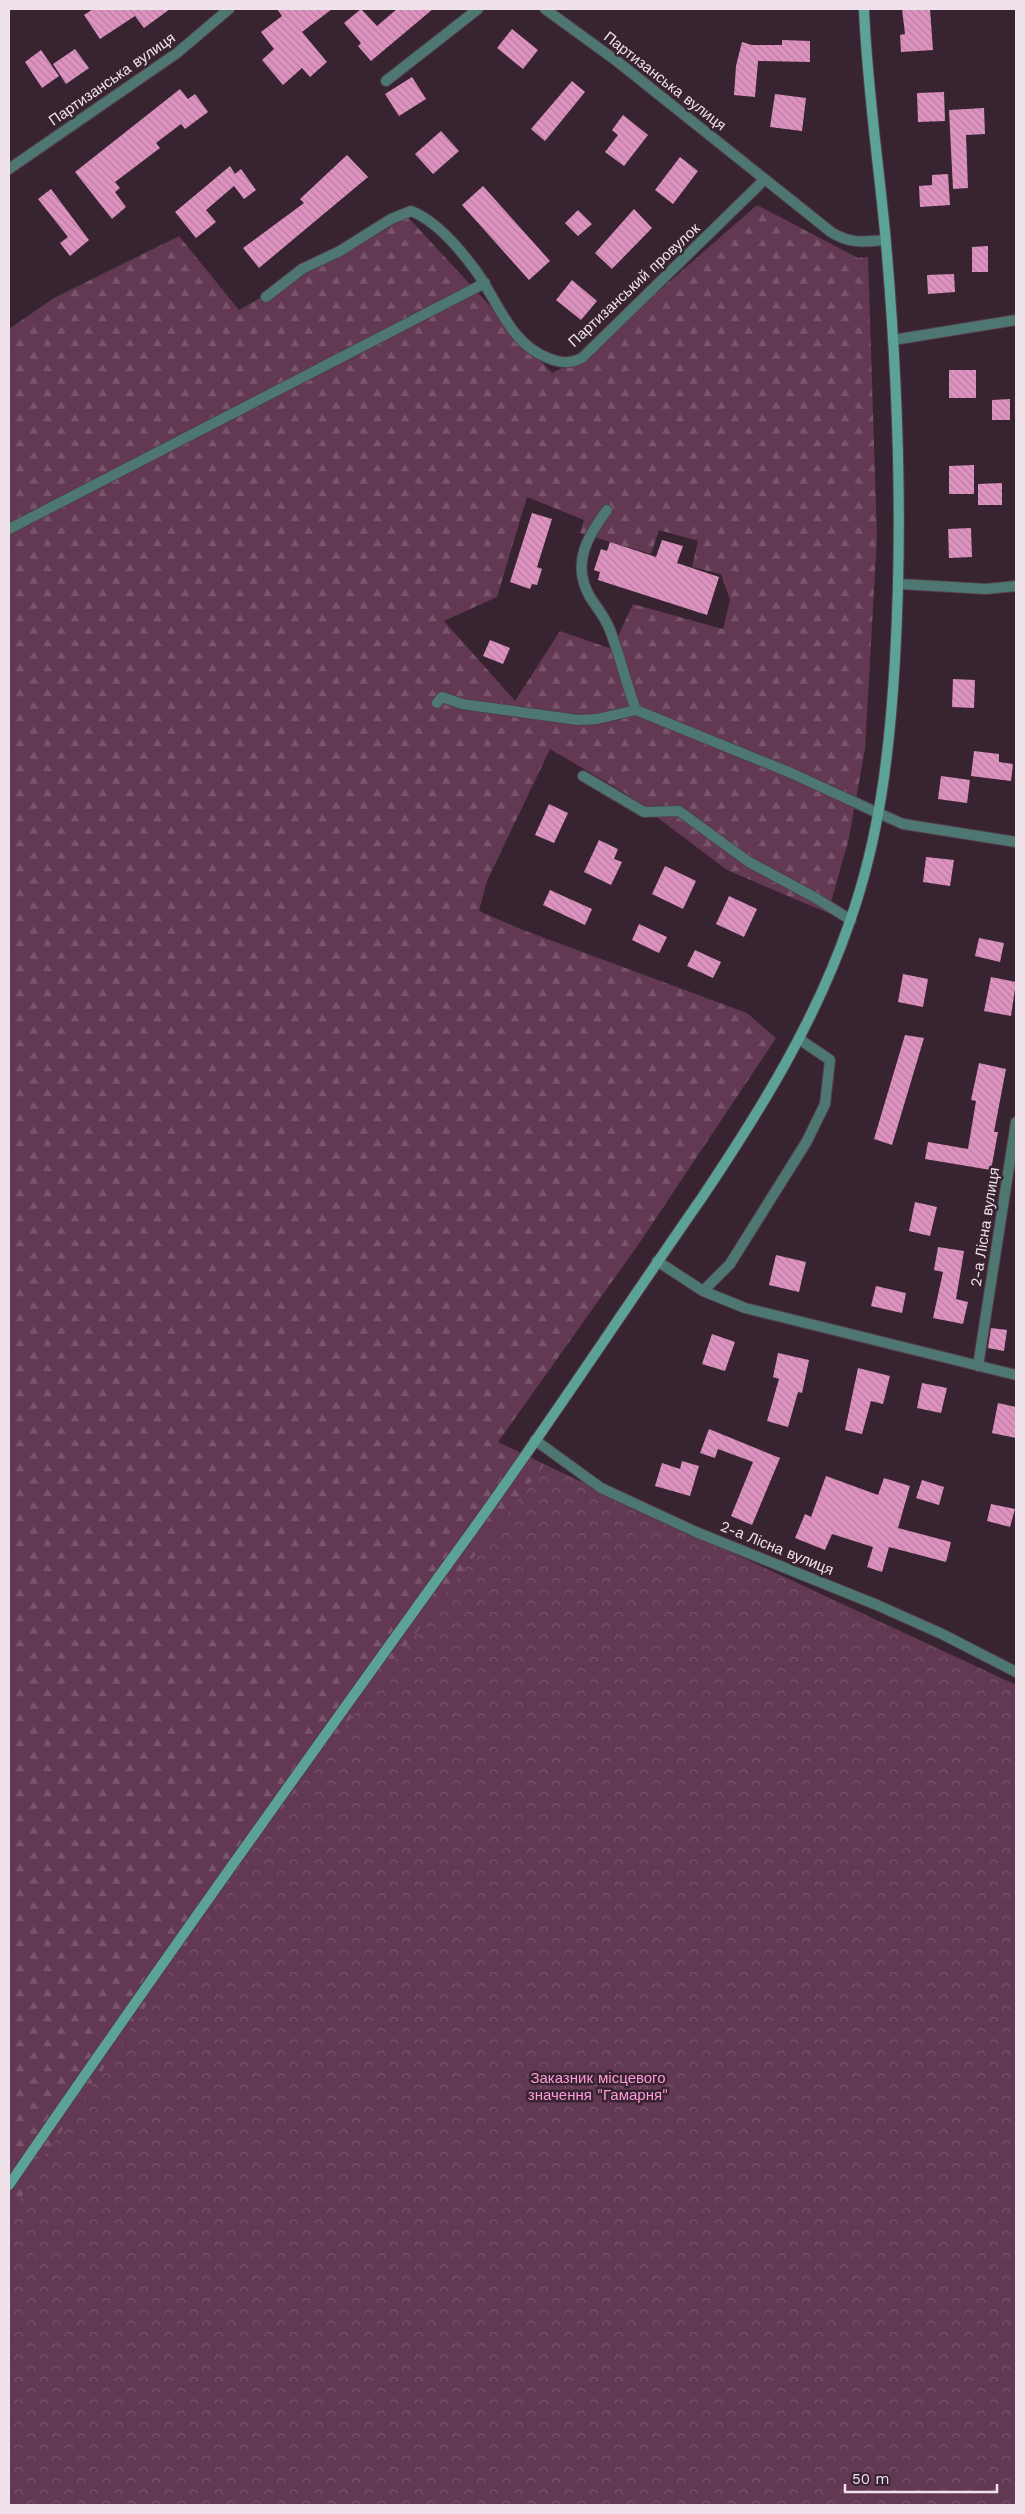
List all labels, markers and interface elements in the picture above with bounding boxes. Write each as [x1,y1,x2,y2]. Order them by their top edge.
street label: Партизанська вулиця [600,28,730,134]
street label: Партизанська вулиця [45,29,179,129]
street label: Партизанський провулок [565,219,704,351]
street label: 2-а Лісна вулиця [967,1166,1003,1288]
street label: 2-а Лісна вулиця [718,1517,836,1579]
park label: Заказник місцевого значення "Гамарня" [528,2069,668,2104]
scale bar [845,2462,998,2494]
text: 50 m [852,2470,889,2488]

